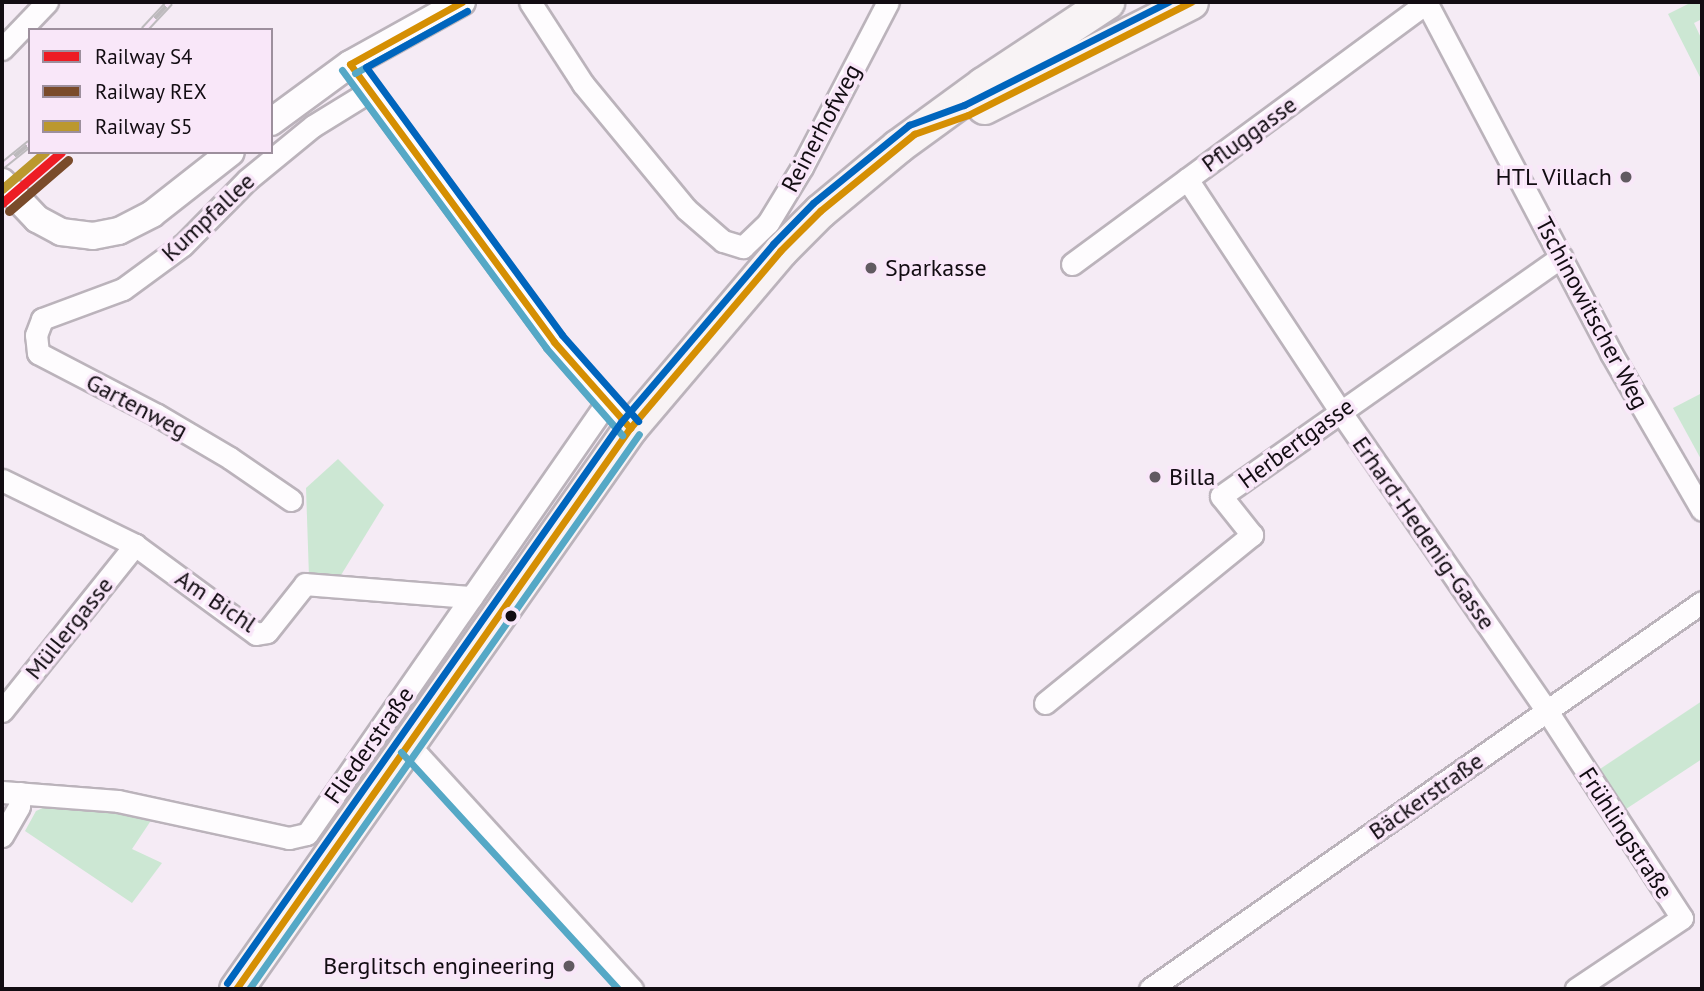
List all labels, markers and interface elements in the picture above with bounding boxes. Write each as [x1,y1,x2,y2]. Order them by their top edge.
legend [28,28,273,154]
text: Railway S4 [95,43,193,70]
street label: Reinerhofweg [775,59,867,197]
text: Railway REX [95,78,207,105]
street label: Pfluggasse [1196,90,1302,178]
text: Railway S5 [95,113,193,140]
place label: HTL Villach [1494,163,1612,191]
street label: Kumpfallee [155,167,261,267]
marker: HTL Villach [1618,169,1634,185]
street label: Tschinowitscher Weg [1529,212,1655,414]
place label: Sparkasse [885,254,987,282]
marker: Sparkasse [863,260,879,276]
street label: Gartenweg [81,367,193,445]
street label: Herbertgasse [1233,392,1359,494]
street label: Erhard-Hedenig-Gasse [1346,431,1502,635]
place label: Billa [1169,463,1215,491]
marker: Billa [1147,469,1163,485]
street label: Am Bichl [170,564,262,638]
street label: Müllergasse [19,571,119,685]
unlabelled marker [504,609,518,623]
street label: Fliederstraße [318,681,420,809]
street label: Bäckerstraße [1363,746,1489,846]
street label: Frühlingstraße [1573,762,1679,904]
place label: Berglitsch engineering [323,952,555,980]
marker: Berglitsch engineering [561,958,577,974]

